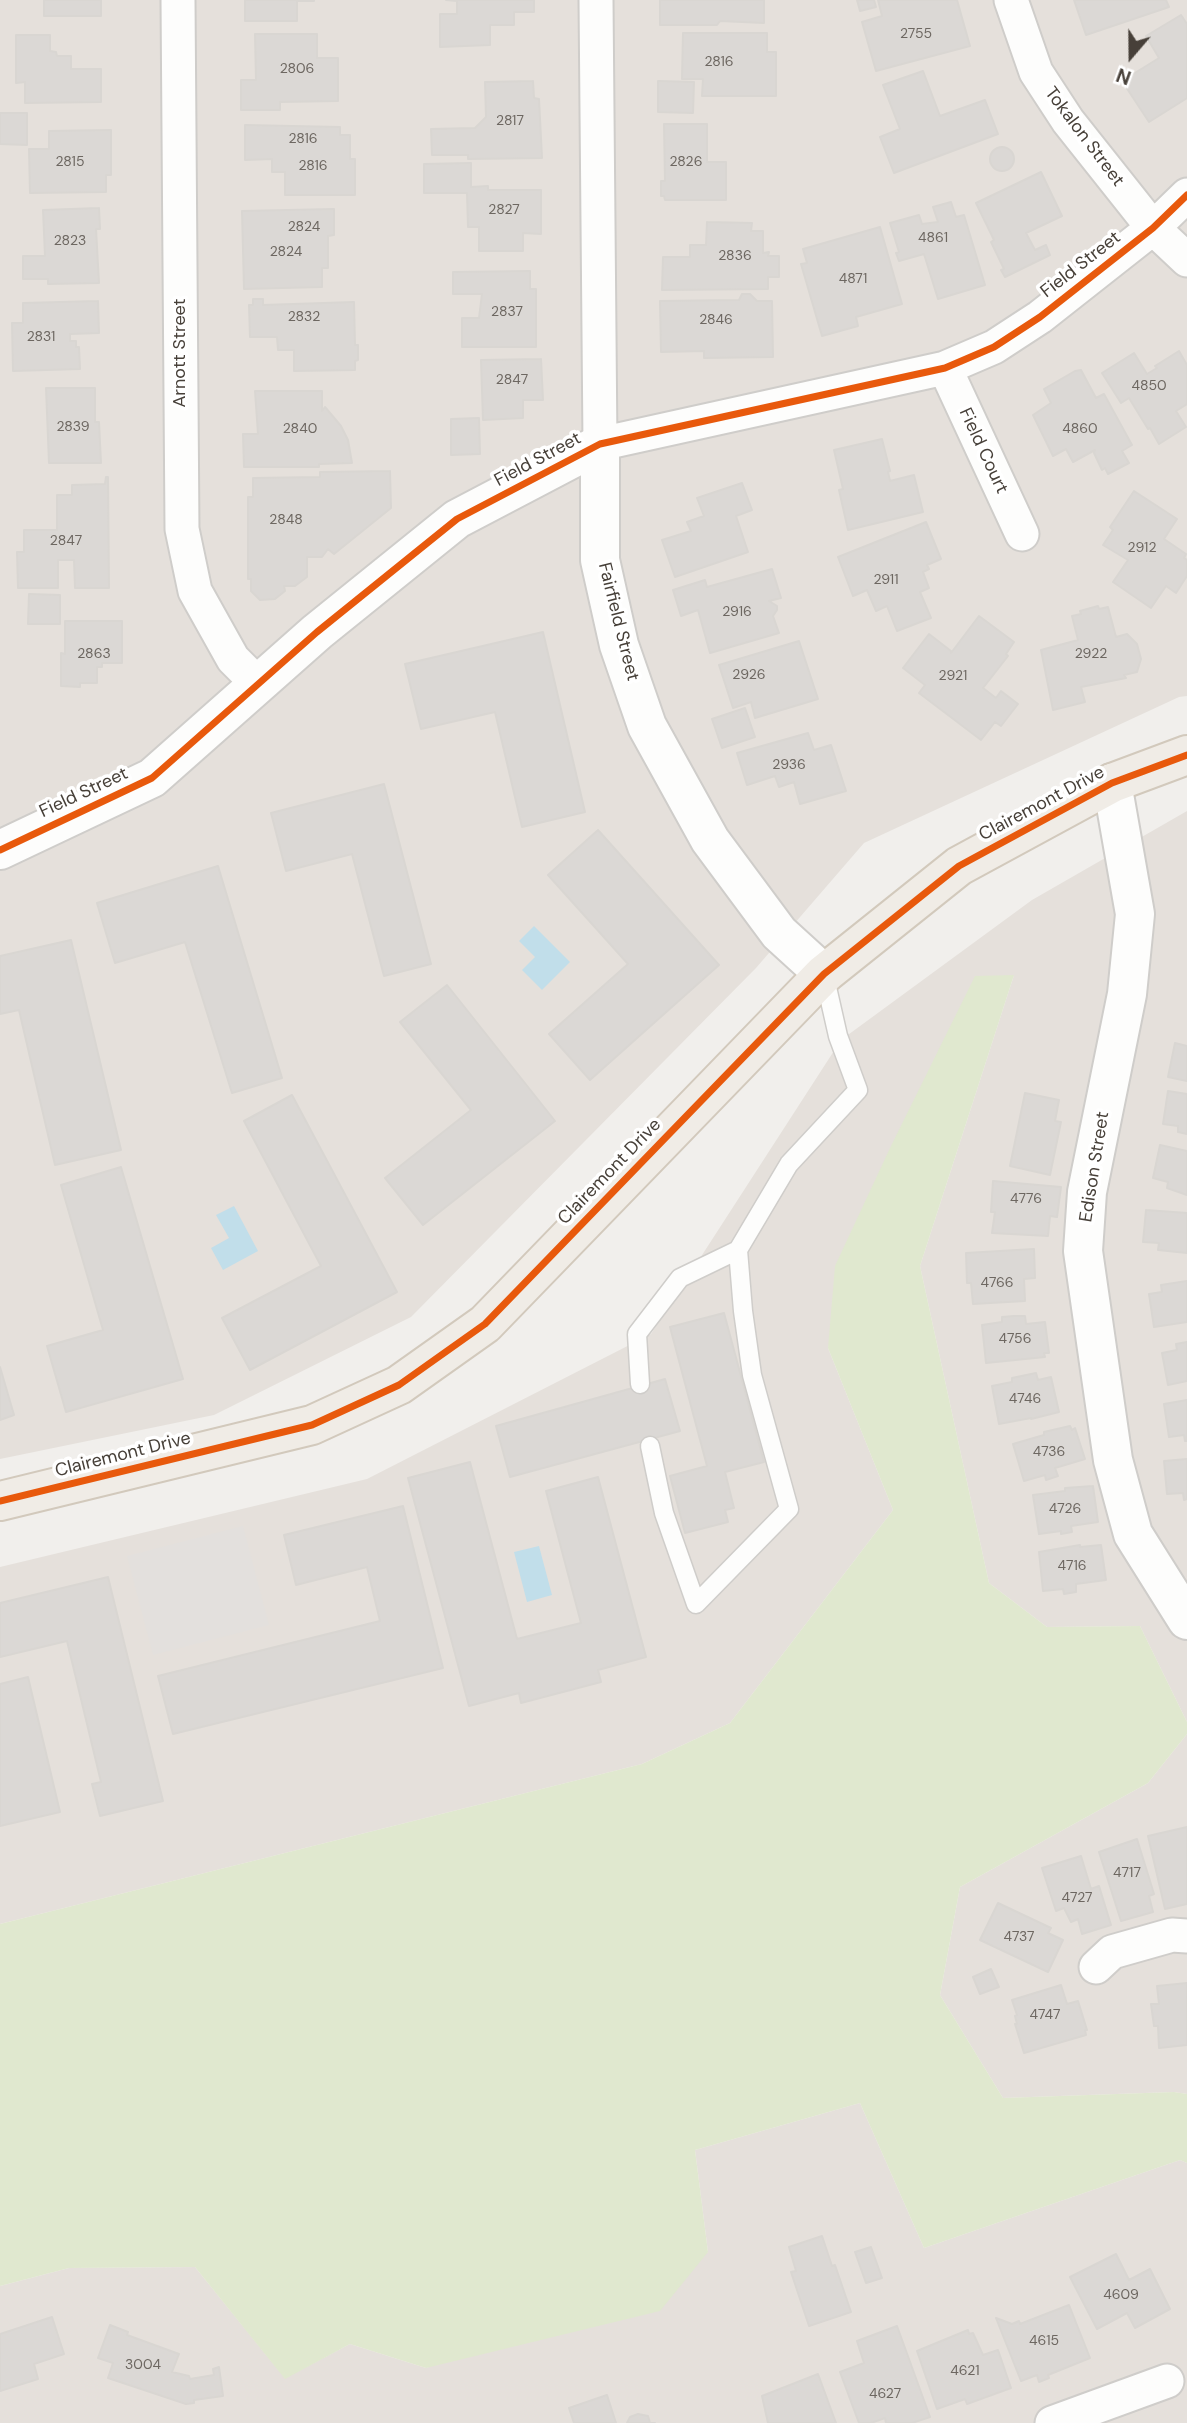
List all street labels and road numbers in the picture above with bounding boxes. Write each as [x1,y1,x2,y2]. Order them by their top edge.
street label: Tokalon Street [1040,83,1128,191]
street label: Field Street [1037,227,1125,303]
street label: Arnott Street [169,298,191,408]
street label: Field Court [954,405,1012,497]
street label: Field Street [491,428,585,492]
street label: Fairfield Street [593,561,643,683]
street label: Clairemont Drive [976,762,1108,846]
street label: Field Street [36,763,132,823]
street label: Edison Street [1076,1110,1114,1224]
street label: Clairemont Drive [554,1114,666,1230]
street label: Clairemont Drive [53,1428,193,1482]

